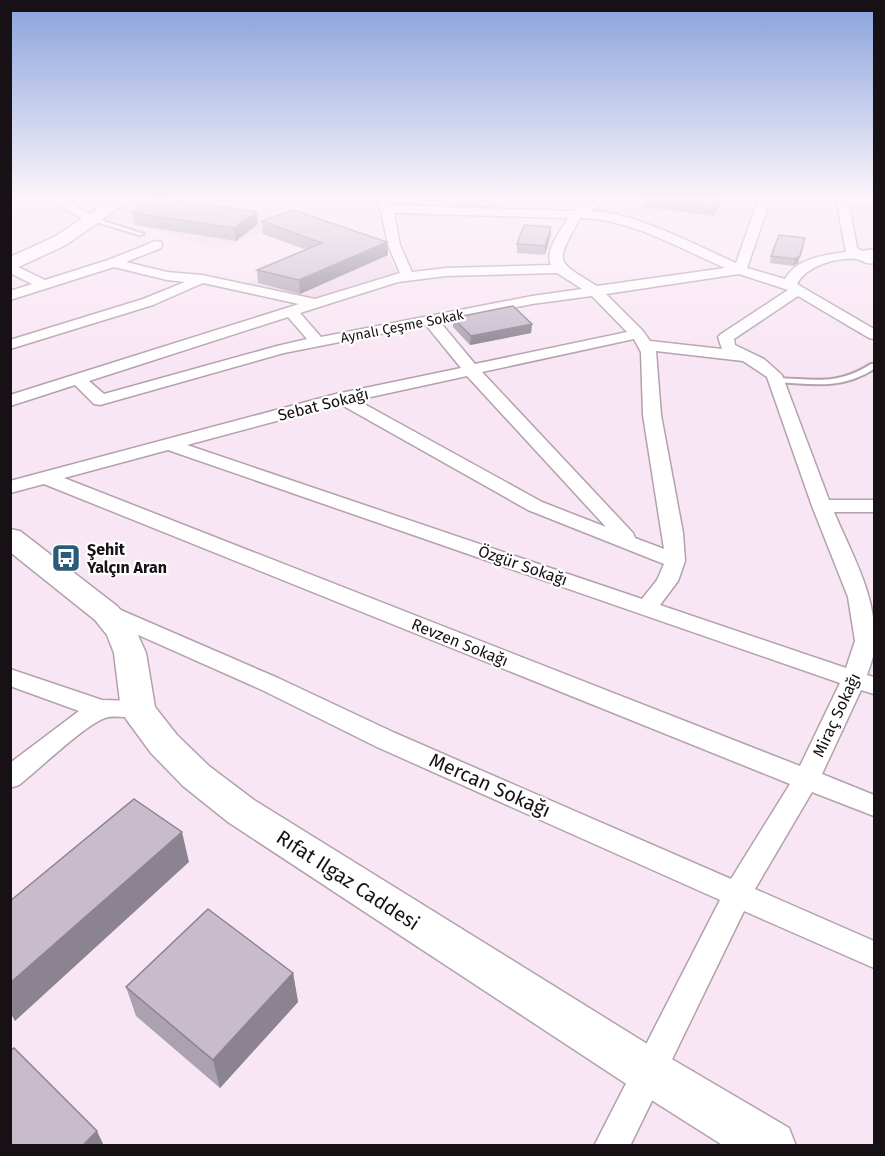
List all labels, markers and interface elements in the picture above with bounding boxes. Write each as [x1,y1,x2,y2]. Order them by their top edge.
street label: Aynalı Çeşme Sokak [339,306,466,347]
street label: Sebat Sokağı [276,384,370,425]
place label: Şehit Yalçın Aran [86,540,167,578]
street label: Özgür Sokağı [476,541,570,590]
bus stop icon: Şehit Yalçın Aran [50,542,82,574]
street label: Revzen Sokağı [409,614,511,670]
street label: Miraç Sokağı [809,670,865,761]
street label: Mercan Sokağı [426,748,554,822]
street label: Rıfat Ilgaz Caddesi [272,825,424,935]

